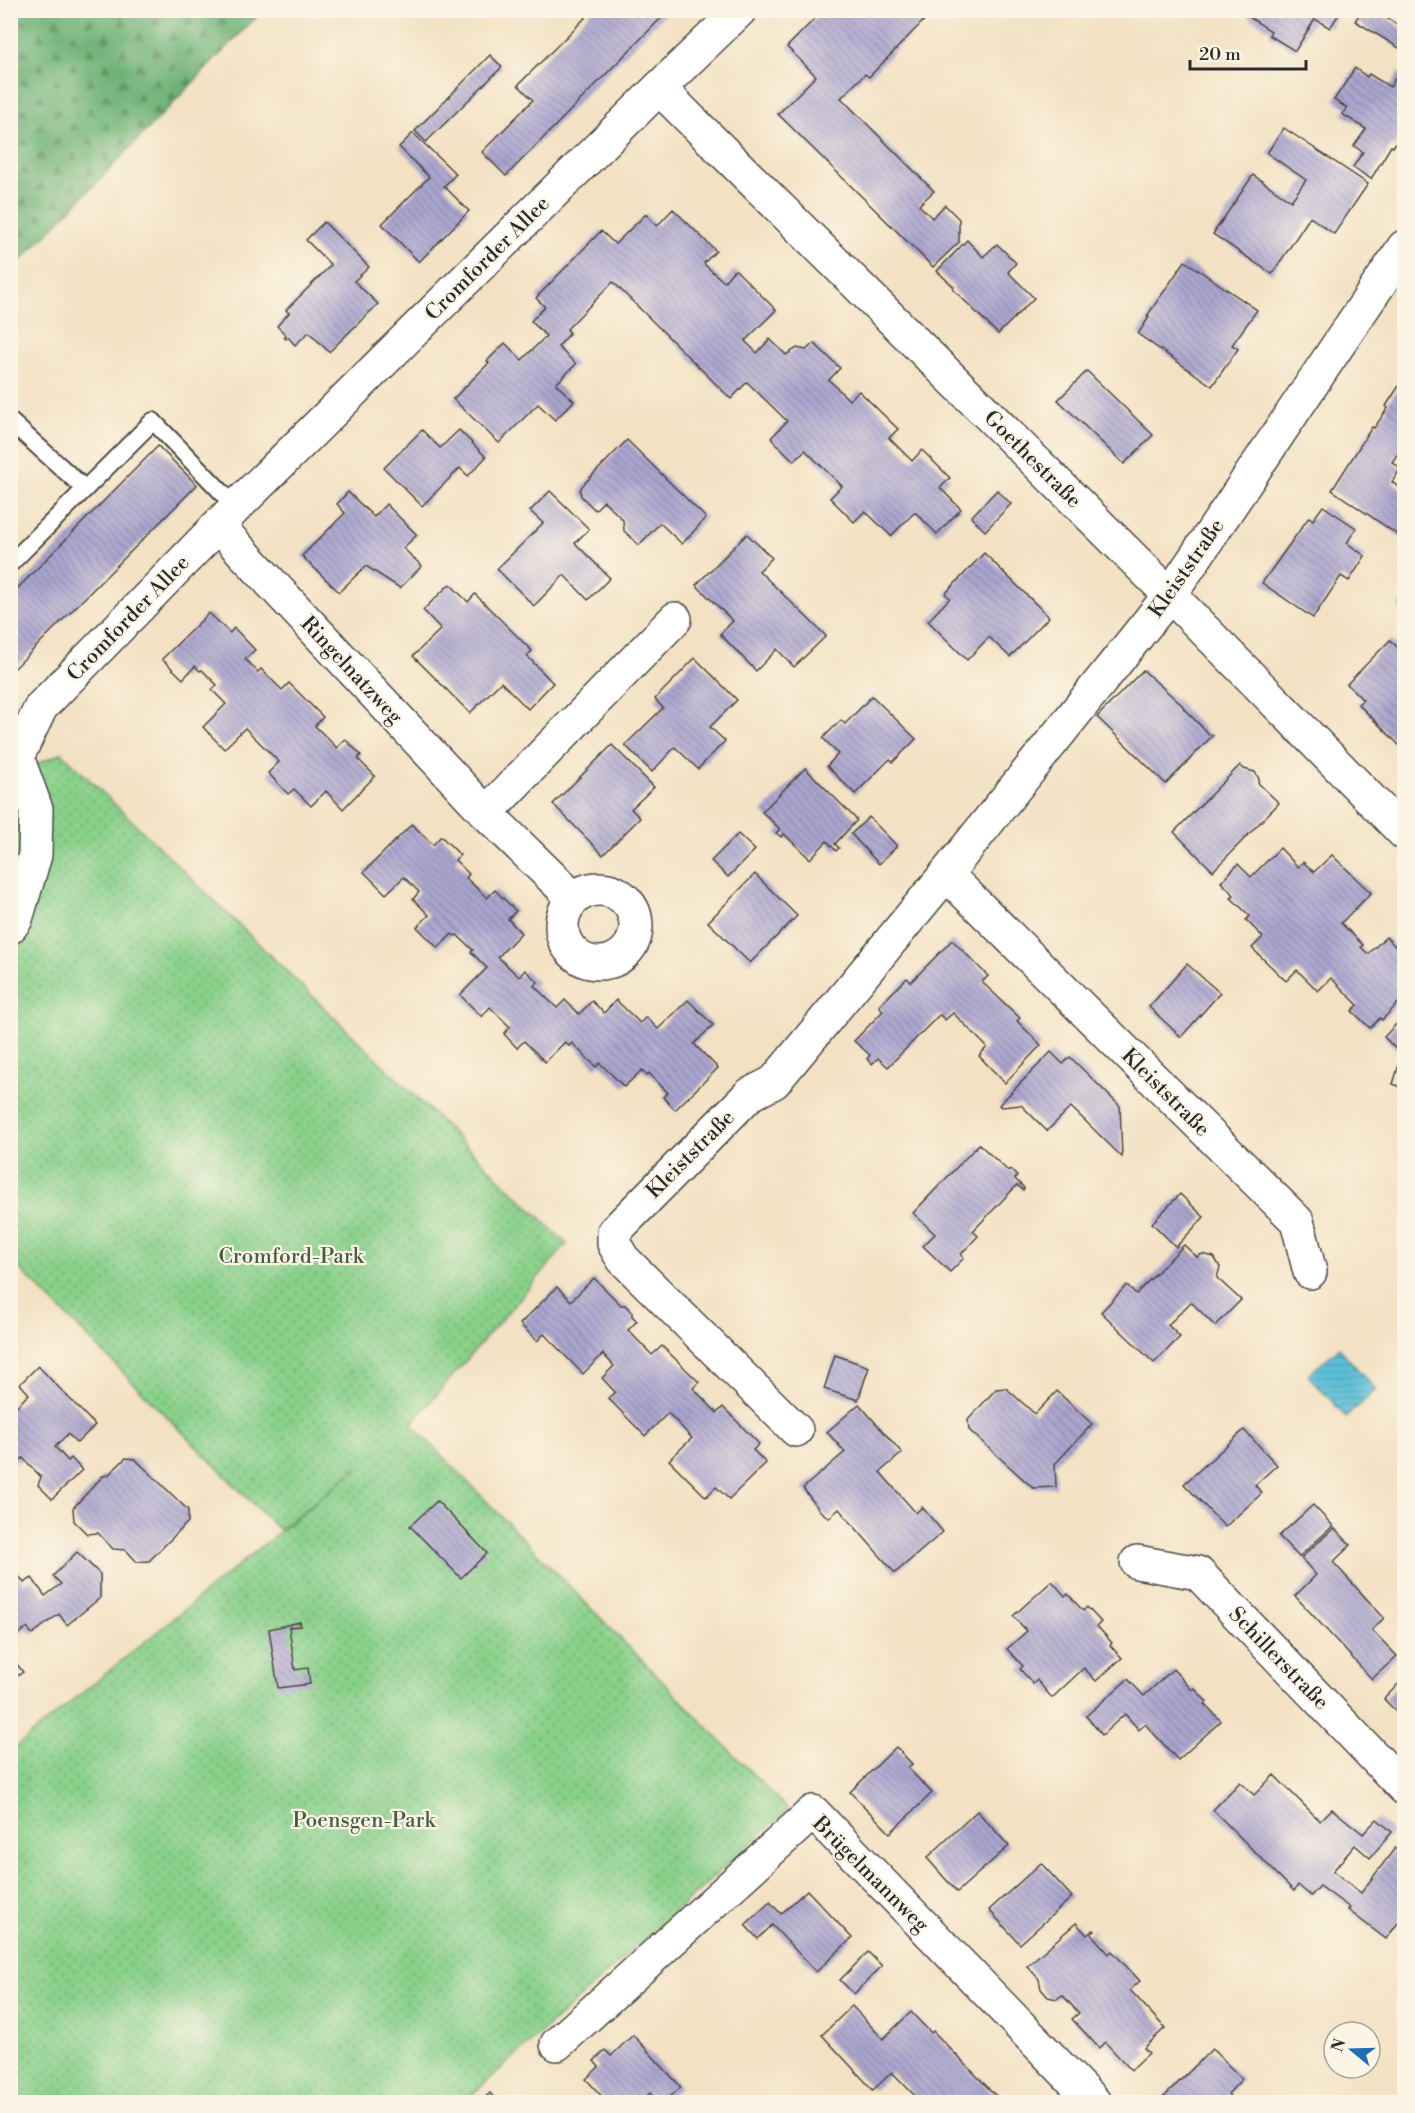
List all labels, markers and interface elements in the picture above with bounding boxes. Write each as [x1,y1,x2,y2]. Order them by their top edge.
scale bar [1190,33,1306,71]
text: 20 m [1199,43,1241,66]
street label: Cromforder Allee [420,191,555,326]
street label: Goethestraße [978,405,1087,514]
street label: Kleiststraße [1143,514,1230,623]
street label: Cromforder Allee [62,550,195,687]
street label: Ringelnatzweg [295,611,408,730]
street label: Kleiststraße [1116,1043,1215,1142]
street label: Kleiststraße [641,1105,740,1204]
park label: Cromford-Park [218,1244,365,1270]
street label: Schillerstraße [1223,1602,1334,1716]
park label: Poensgen-Park [293,1808,436,1834]
street label: Brügelmannweg [806,1810,934,1938]
north arrow [1322,2020,1382,2080]
text: N [1327,2036,1350,2055]

